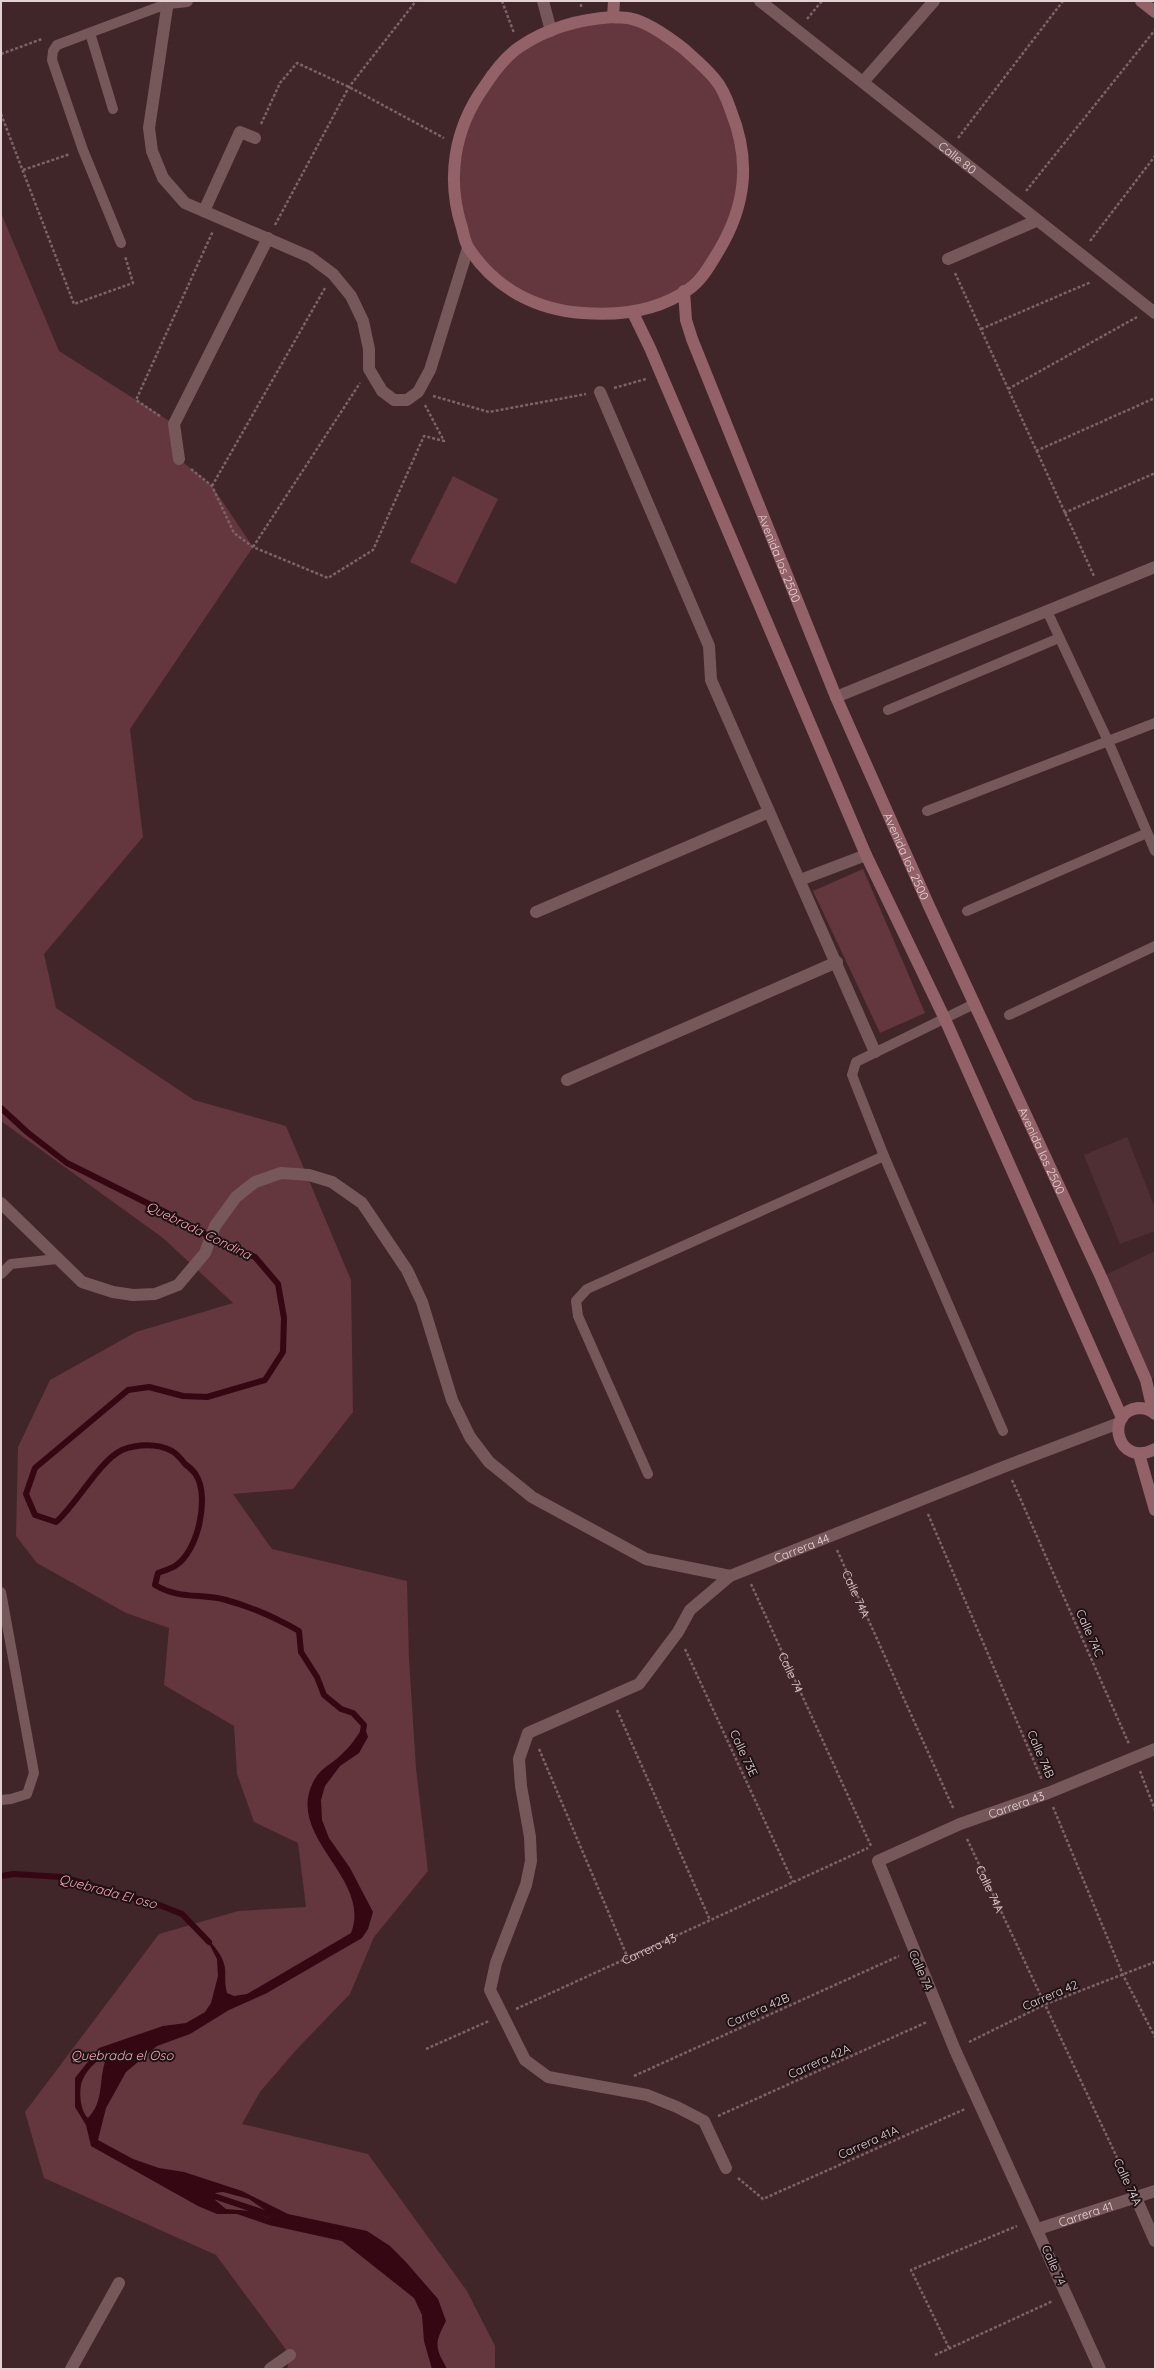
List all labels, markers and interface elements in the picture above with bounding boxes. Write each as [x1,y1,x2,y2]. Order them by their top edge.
street label: Calle 80 [936,138,980,177]
street label: Avenida los 2500 [756,511,805,604]
street label: Avenida los 2500 [881,810,933,902]
street label: Avenida los 2500 [1016,1105,1069,1196]
water label: Quebrada Condina [144,1198,255,1263]
street label: Carrera 44 [771,1530,831,1565]
street label: Calle 74A [840,1568,874,1620]
street label: Calle 74C [1073,1607,1107,1659]
street label: Calle 74 [776,1650,807,1695]
street label: Calle 73E [727,1727,761,1779]
street label: Calle 74B [1024,1728,1058,1780]
street label: Carrera 43 [986,1787,1046,1821]
street label: Calle 74A [973,1863,1008,1915]
water label: Quebrada El oso [57,1870,160,1912]
street label: Carrera 43 [619,1929,679,1967]
street label: Calle 74 [906,1947,936,1993]
street label: Carrera 42 [1020,1976,1080,2013]
street label: Carrera 42B [724,1990,792,2030]
street label: Carrera 42A [786,2041,853,2081]
water label: Quebrada el Oso [71,2047,174,2063]
street label: Carrera 41A [836,2122,901,2162]
street label: Calle 74A [1111,2156,1146,2208]
street label: Carrera 41 [1056,2198,1115,2229]
street label: Calle 74 [1038,2243,1070,2287]

